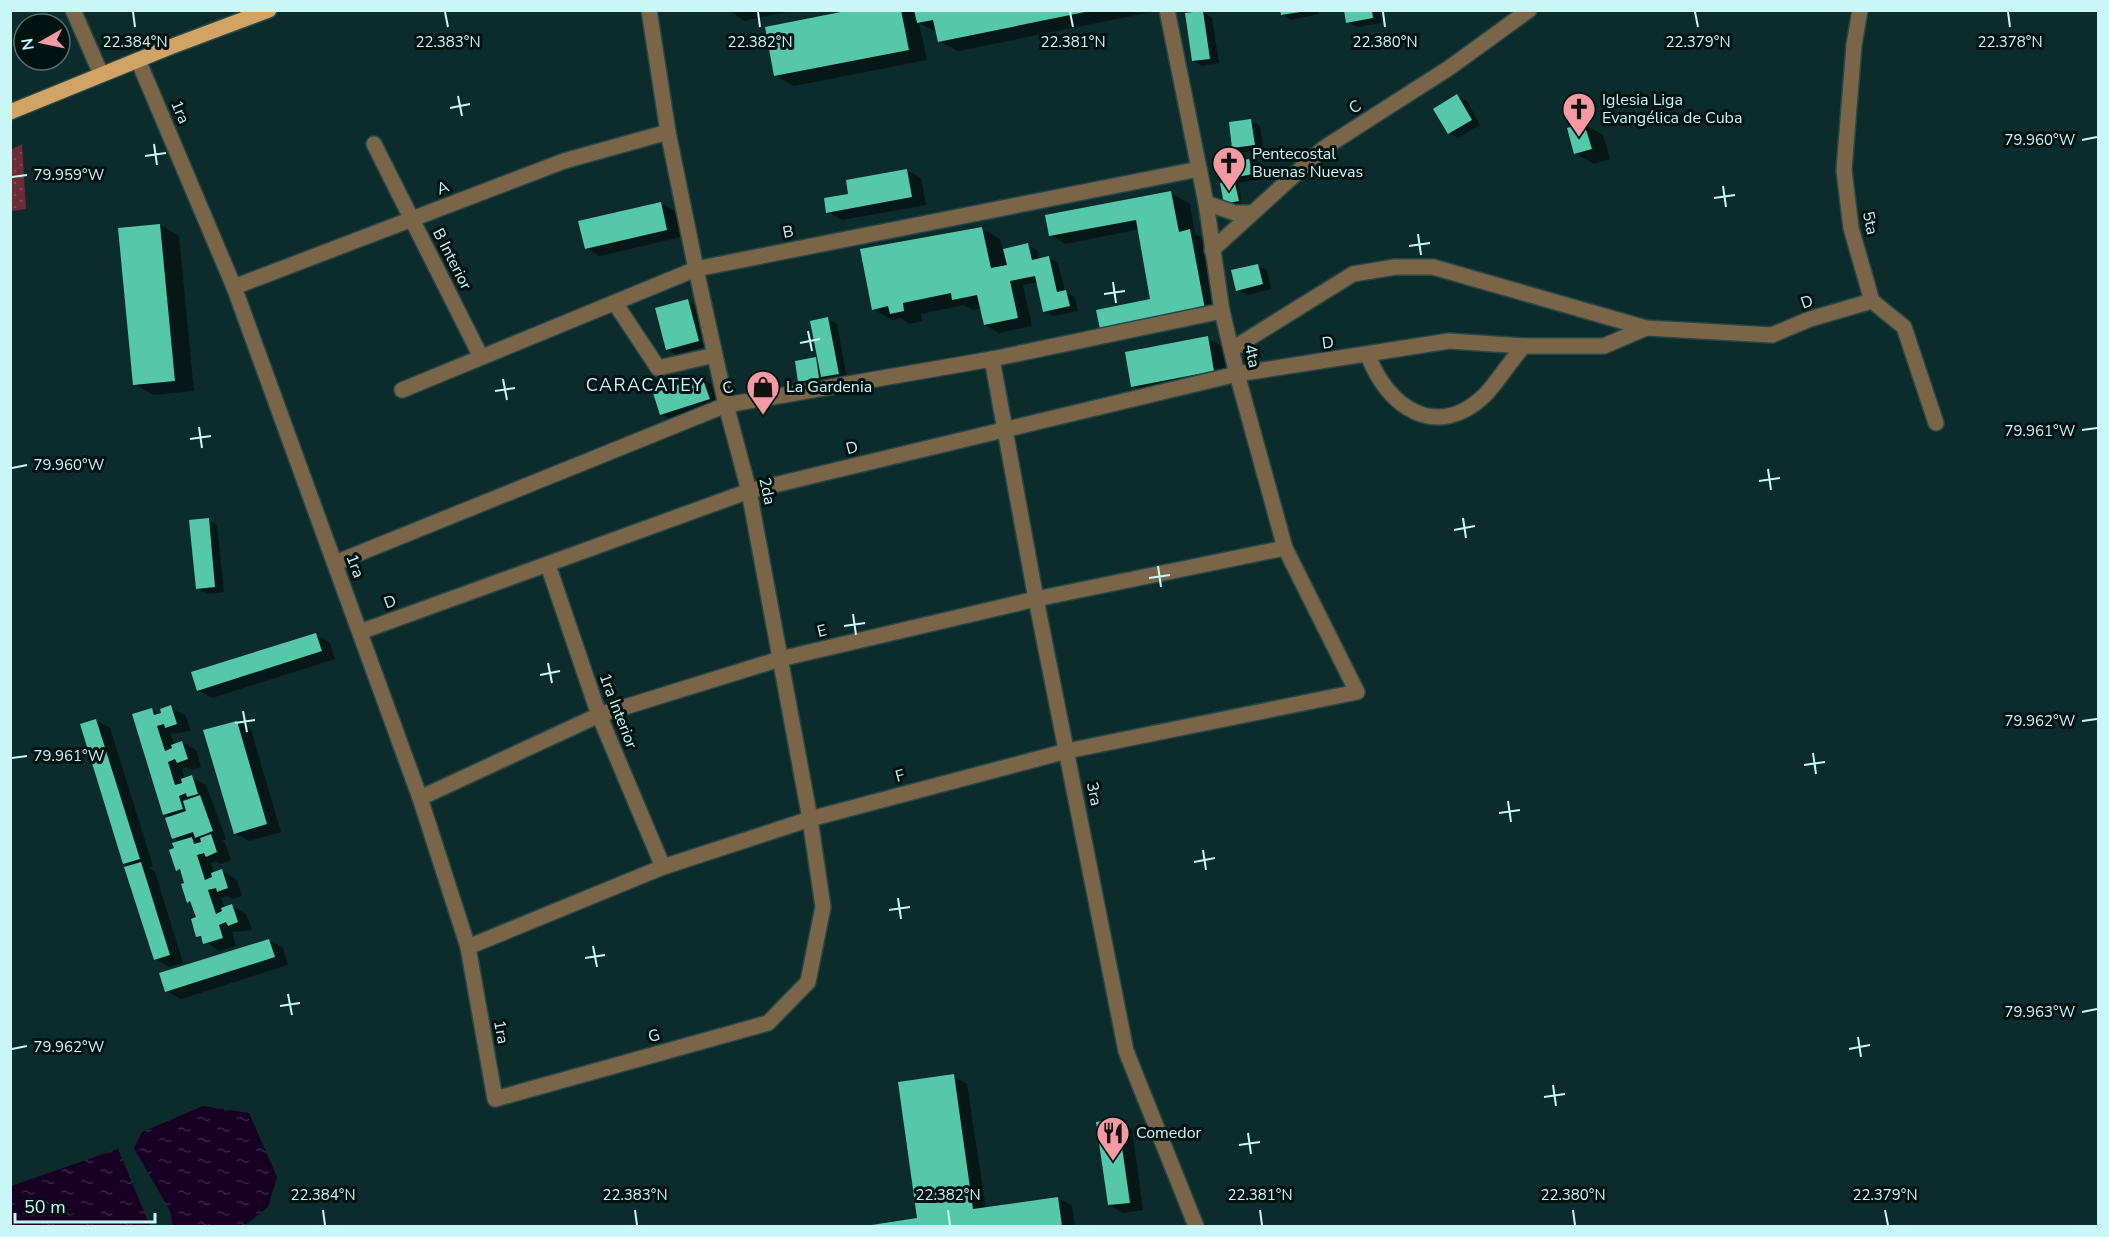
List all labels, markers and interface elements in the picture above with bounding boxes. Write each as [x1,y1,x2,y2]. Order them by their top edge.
north arrow [12,12,72,72]
text: 22.384°N [102,32,168,52]
text: 22.383°N [415,32,481,52]
text: 22.382°N [727,32,793,52]
text: 22.381°N [1040,32,1106,52]
text: 22.380°N [1352,32,1418,52]
text: 22.379°N [1665,32,1731,52]
text: 22.378°N [1977,32,2043,52]
text: N [16,37,40,52]
place label: Iglesia Liga Evangélica de Cuba [1602,89,1742,129]
church icon: Iglesia Liga Evangélica de Cuba [1561,91,1597,138]
street label: C [1344,95,1366,119]
street label: 1ra [165,97,195,127]
text: 79.960°W [2005,130,2076,150]
place label: Pentecostal Buenas Nuevas [1252,143,1363,183]
church icon: Pentecostal Buenas Nuevas [1211,145,1247,192]
text: 79.959°W [34,165,105,185]
street label: A [434,176,453,200]
street label: 5ta [1857,209,1883,237]
street label: B [781,220,795,244]
street label: B Interior [427,225,477,294]
street label: D [1798,290,1816,314]
street label: D [1321,331,1335,355]
street label: 4ta [1239,342,1265,370]
shop icon: La Gardenia [745,369,781,416]
district label: CARACATEY [586,373,704,397]
street label: C [720,376,736,400]
place label: La Gardenia [786,376,872,398]
text: 79.961°W [2005,421,2076,441]
street label: D [844,436,860,460]
text: 79.960°W [34,455,105,475]
street label: 2da [753,475,781,507]
street label: 1ra [341,551,369,581]
street label: D [381,590,399,614]
street label: E [815,619,829,643]
street label: 1ra Interior [594,670,643,752]
text: 79.962°W [2005,711,2076,731]
text: 79.961°W [34,746,105,766]
street label: F [893,764,907,788]
street label: 3ra [1081,780,1107,808]
text: 79.963°W [2005,1002,2076,1022]
street label: 1ra [488,1018,514,1046]
street label: G [646,1024,662,1048]
text: 79.962°W [34,1037,105,1057]
restaurant icon: Comedor [1095,1115,1131,1162]
place label: Comedor [1136,1122,1202,1144]
text: 22.384°N [290,1185,356,1205]
text: 22.383°N [602,1185,668,1205]
text: 22.382°N [915,1185,981,1205]
text: 22.381°N [1227,1185,1293,1205]
text: 22.380°N [1540,1185,1606,1205]
text: 22.379°N [1852,1185,1918,1205]
scale bar [15,1186,154,1224]
text: 50 m [24,1195,66,1219]

